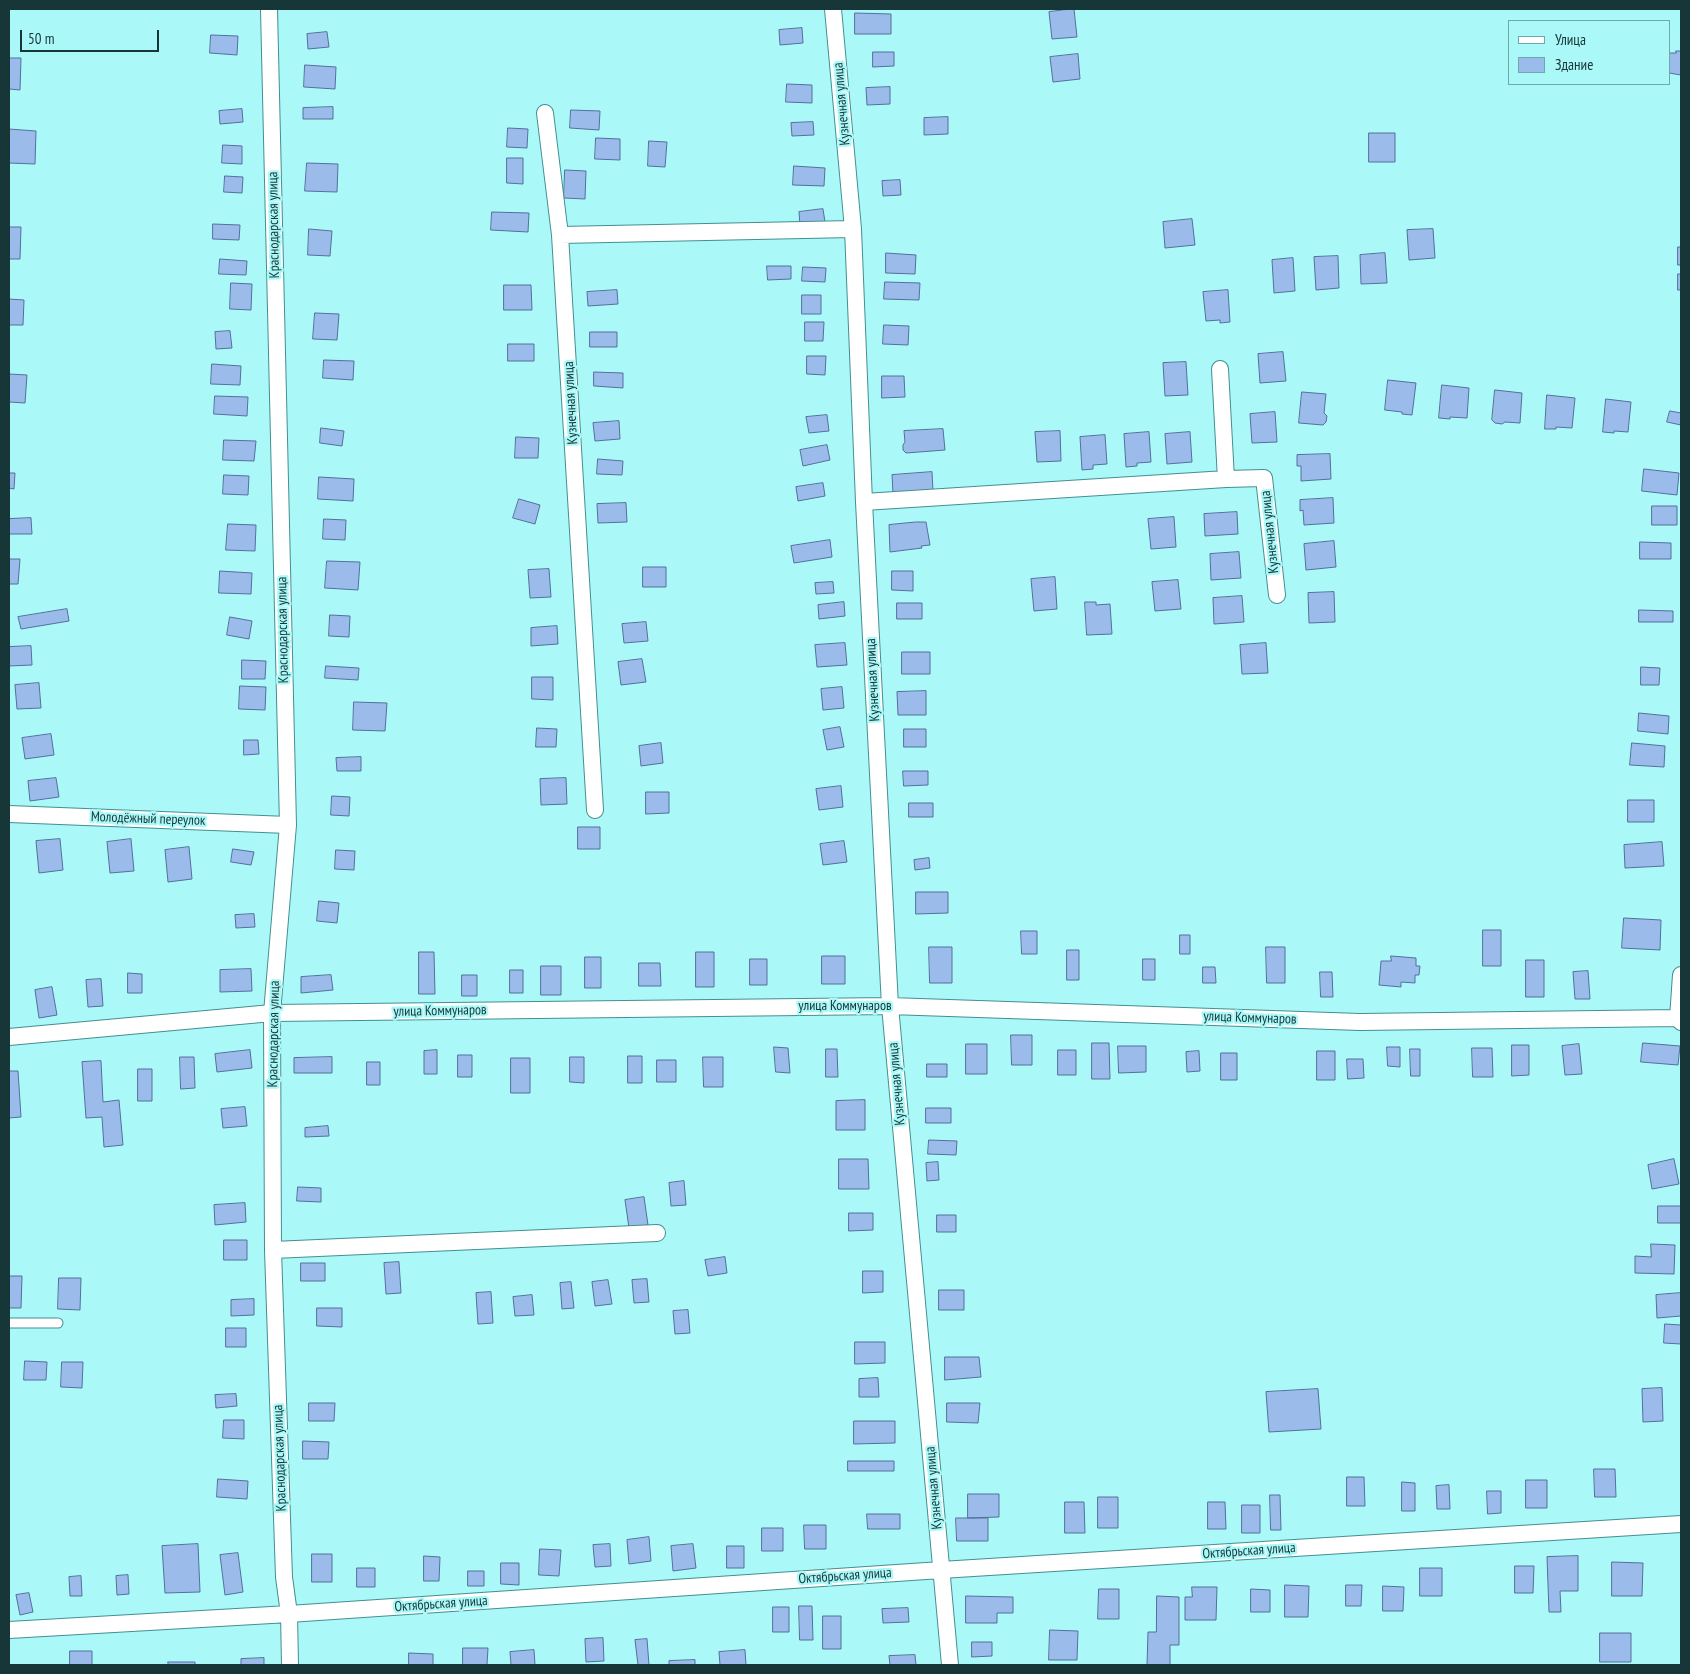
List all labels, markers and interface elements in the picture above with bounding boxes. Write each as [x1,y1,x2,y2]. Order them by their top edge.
scale bar [22,20,161,52]
legend [1508,20,1670,85]
text: 50 m [28,29,54,48]
text: Улица [1555,30,1586,49]
text: Здание [1555,55,1593,74]
street label: Кузнечная улица [830,62,854,146]
street label: Краснодарская улица [265,172,283,278]
street label: Кузнечная улица [560,361,582,445]
street label: Кузнечная улица [1257,490,1283,574]
street label: Краснодарская улица [274,577,292,683]
street label: Кузнечная улица [862,638,884,722]
street label: Молодёжный переулок [90,809,206,829]
street label: Краснодарская улица [265,981,283,1087]
street label: улица Коммунаров [798,998,892,1014]
street label: улица Коммунаров [393,1002,487,1020]
street label: улица Коммунаров [1203,1008,1297,1028]
street label: Кузнечная улица [885,1042,909,1126]
street label: Краснодарская улица [270,1404,290,1512]
street label: Кузнечная улица [922,1446,946,1530]
street label: Октябрьская улица [1202,1539,1296,1563]
street label: Октябрьская улица [798,1564,892,1588]
street label: Октябрьская улица [394,1592,488,1616]

